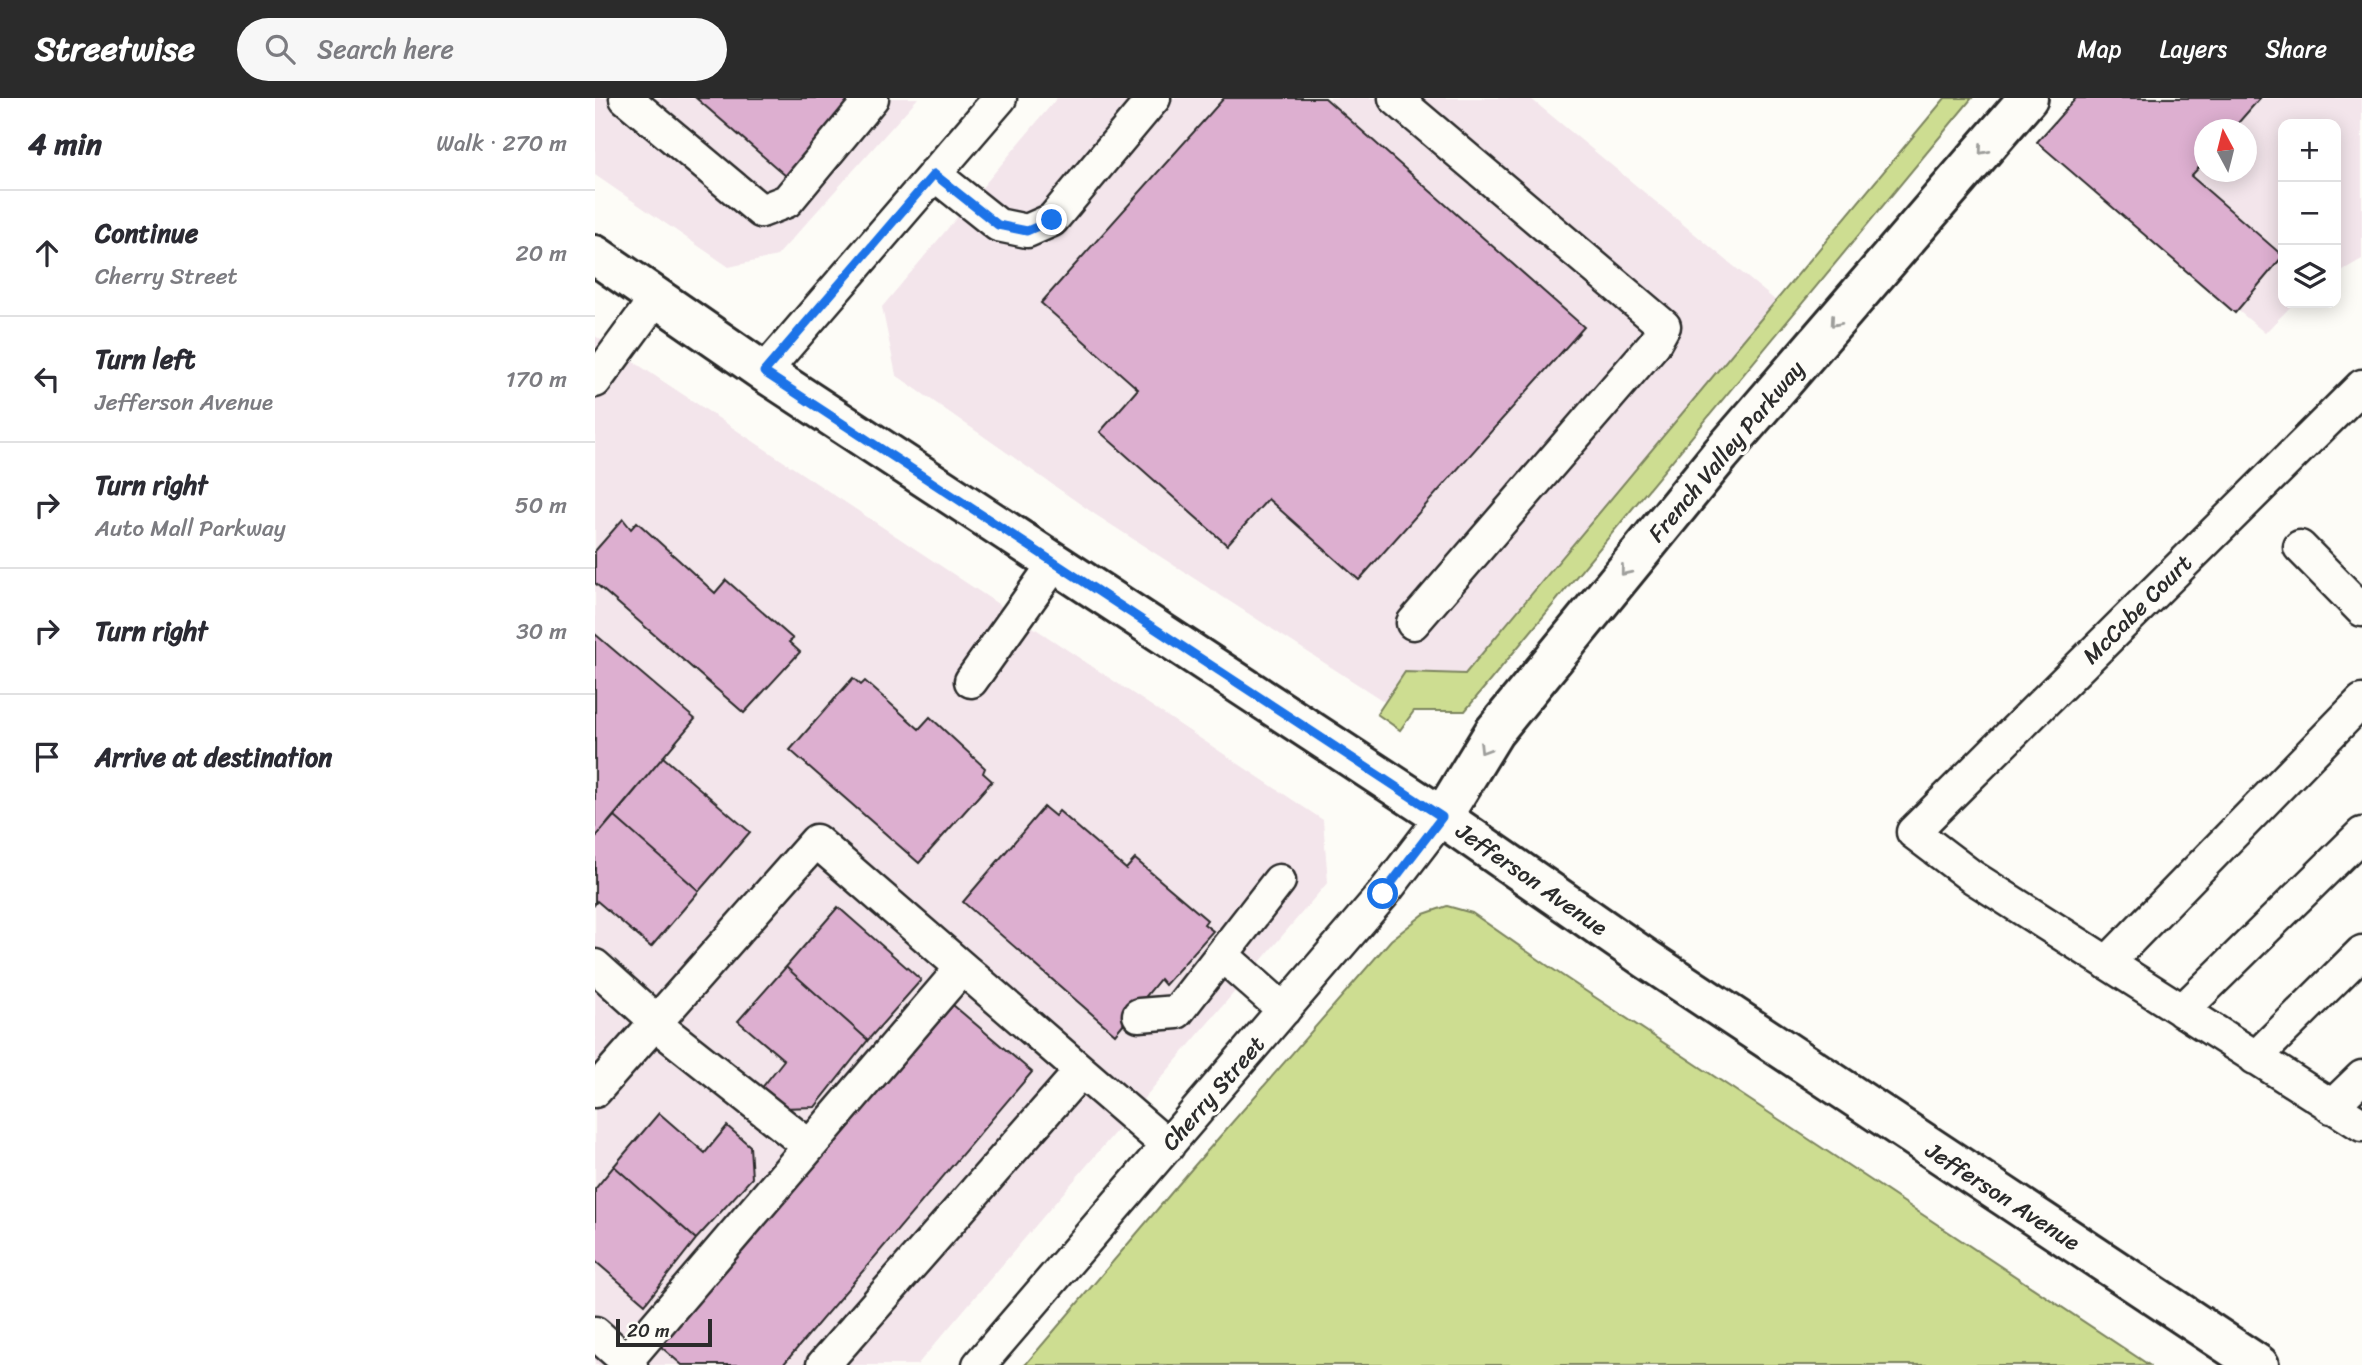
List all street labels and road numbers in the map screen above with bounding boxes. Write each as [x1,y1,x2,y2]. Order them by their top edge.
street label: French Valley Parkway [1637,351,1815,552]
street label: McCabe Court [2072,544,2202,674]
street label: Jefferson Avenue [1446,811,1616,947]
street label: Cherry Street [1151,1026,1276,1161]
street label: Jefferson Avenue [1916,1130,2089,1262]

